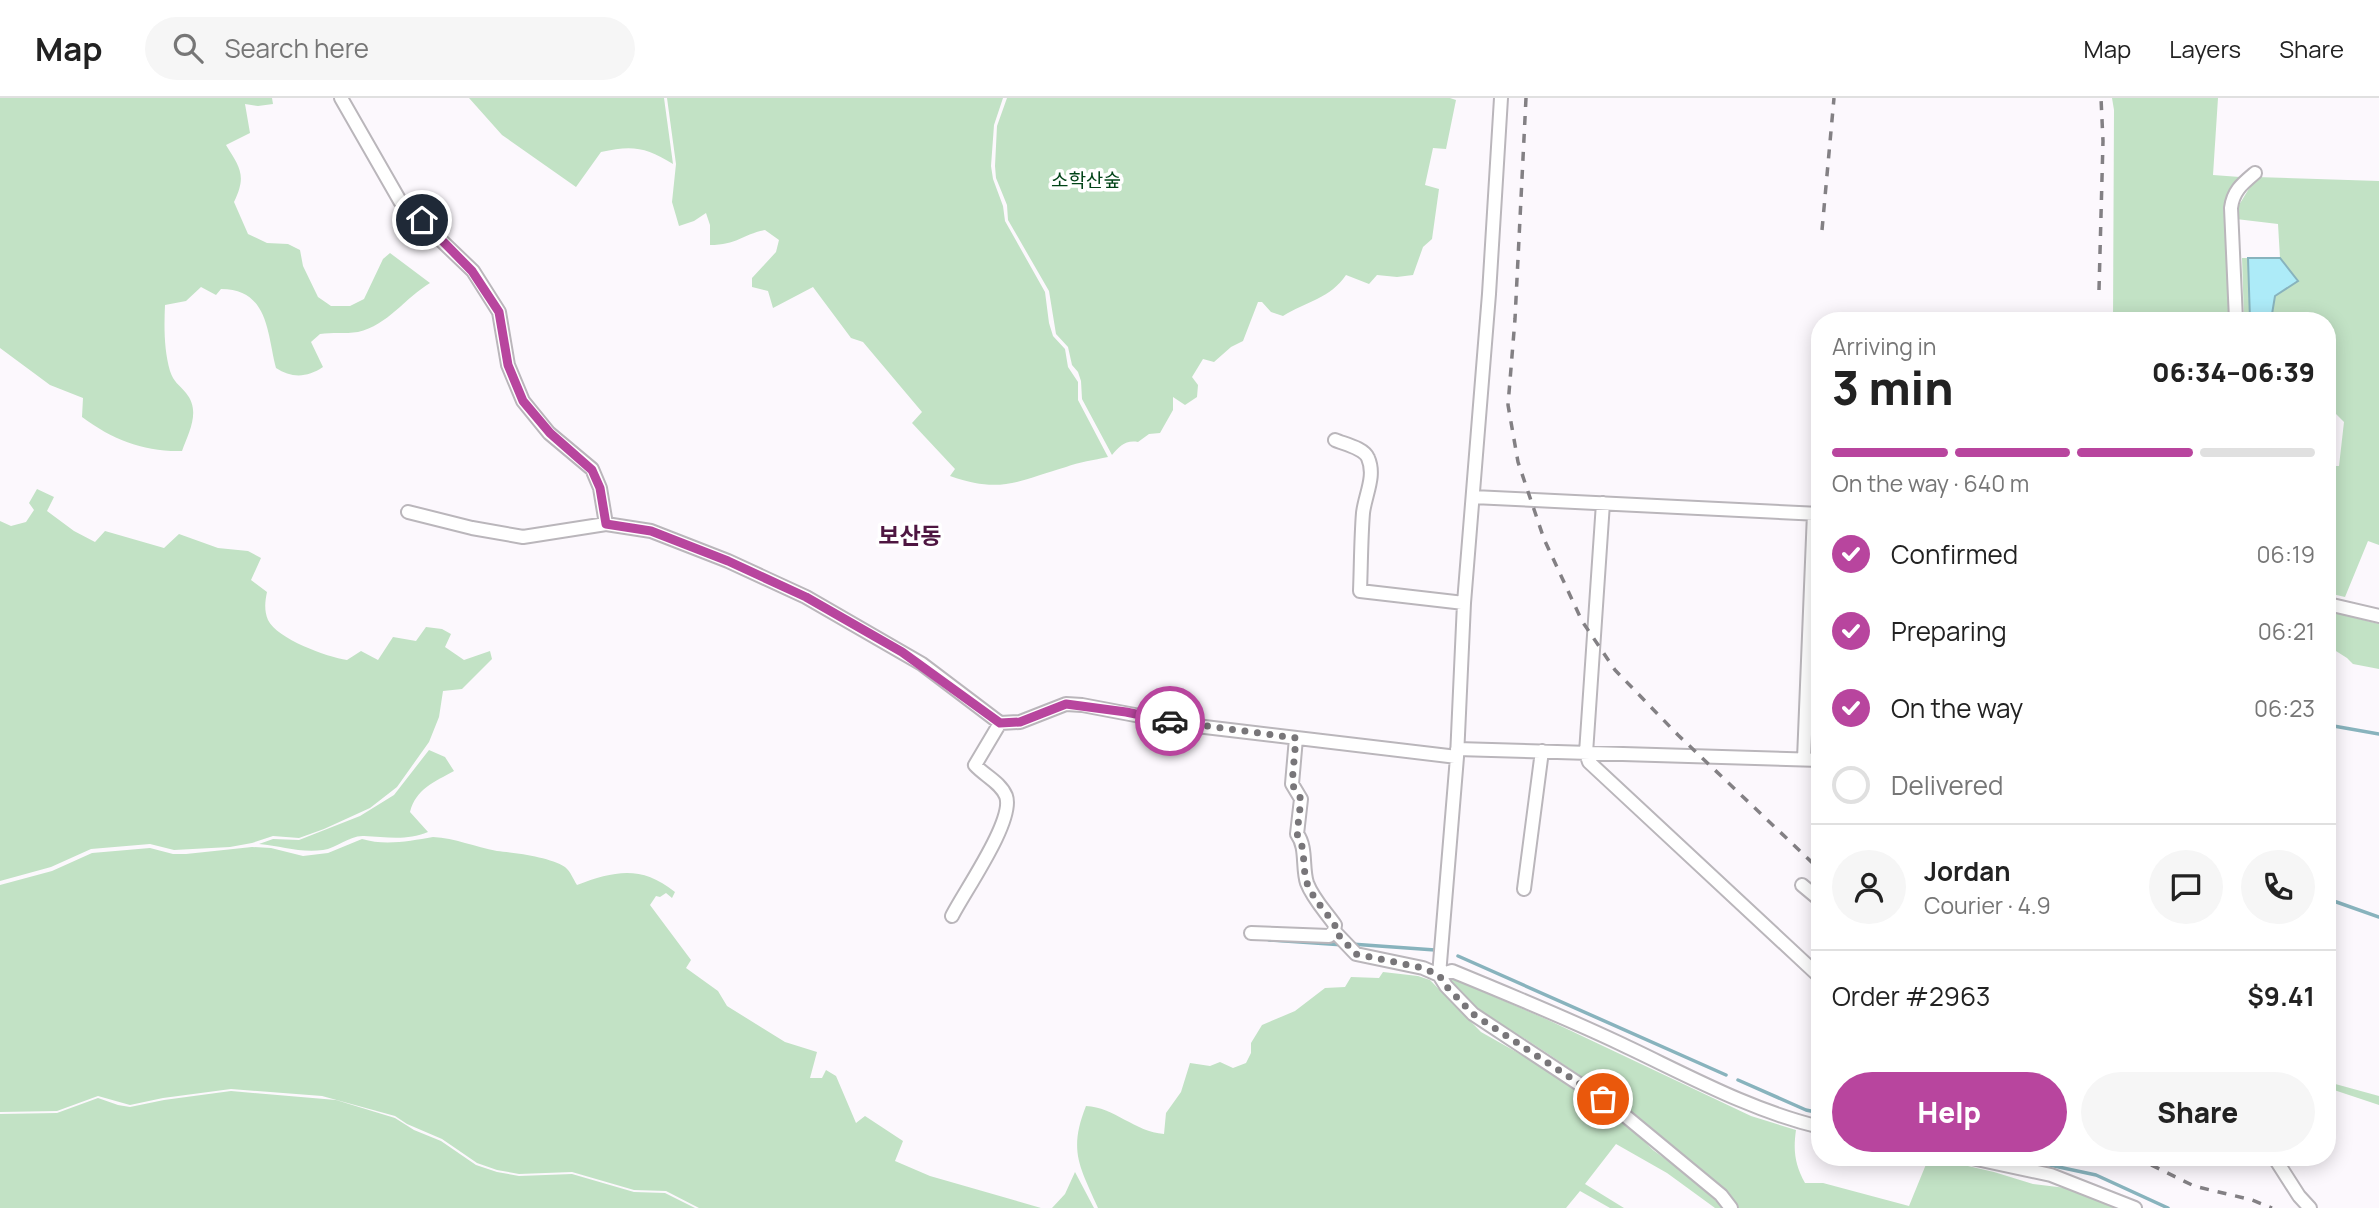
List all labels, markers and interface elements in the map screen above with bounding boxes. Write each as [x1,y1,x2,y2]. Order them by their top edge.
search box [145,17,635,80]
text: Map [35,26,103,71]
icon: search [169,29,207,67]
text: Search here [225,30,369,66]
text: Map [2084,32,2131,65]
text: Layers [2169,32,2241,65]
text: Share [2279,32,2344,65]
park label: 소학산숲 [1051,167,1121,193]
pin [392,190,452,250]
icon: home [403,201,441,239]
text: Arriving in [1832,330,1937,362]
text: 06:34–06:39 [2152,354,2315,390]
text: 3 min [1832,356,1953,419]
text: On the way · 640 m [1832,467,2029,499]
district label: 보산동 [878,519,942,551]
icon: check [1832,535,1870,573]
text: Confirmed [1891,536,2018,572]
text: 06:19 [2257,538,2315,570]
icon: check [1832,612,1870,650]
text: Preparing [1891,613,2007,649]
text: 06:21 [2258,615,2315,647]
courier [1135,686,1205,756]
icon: check [1832,689,1870,727]
text: On the way [1891,690,2023,726]
text: 06:23 [2254,692,2315,724]
icon: car [1151,702,1189,740]
text: Delivered [1891,767,2003,803]
button: person [1832,850,1906,924]
button: chat [2149,850,2223,924]
button: phone [2241,850,2315,924]
text: Jordan [1924,853,2010,889]
text: Courier · 4.9 [1924,889,2051,921]
text: Order #2963 [1832,978,1991,1014]
text: $9.41 [2248,978,2315,1014]
pin [1573,1069,1633,1129]
button: Help [1832,1072,2067,1152]
button: Share [2081,1072,2315,1152]
icon: bag [1584,1080,1622,1118]

